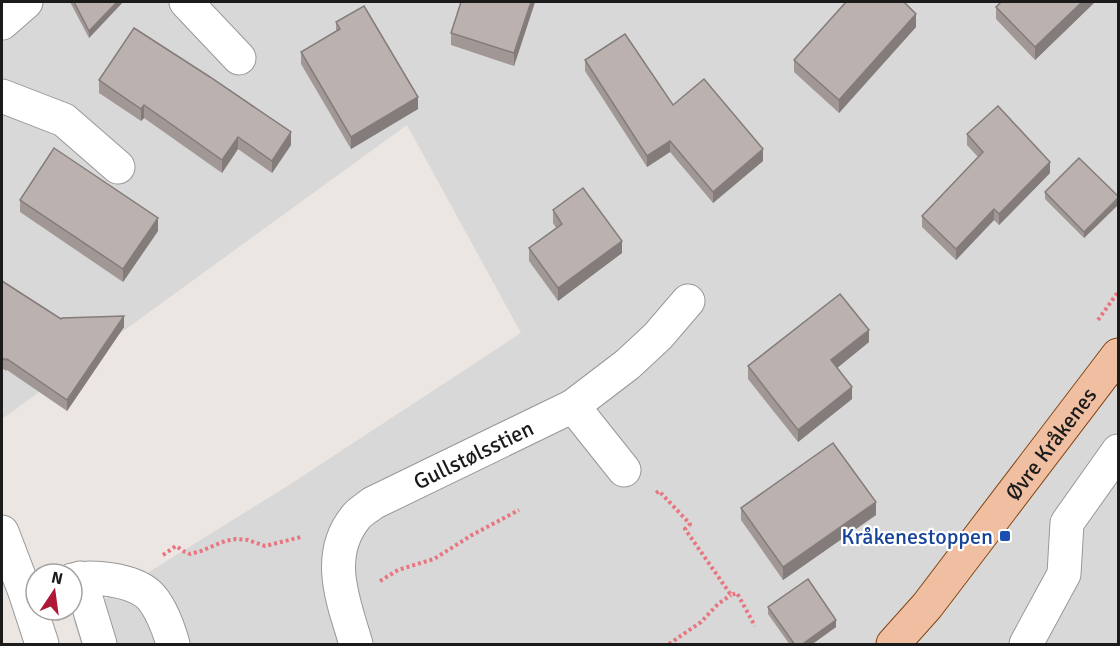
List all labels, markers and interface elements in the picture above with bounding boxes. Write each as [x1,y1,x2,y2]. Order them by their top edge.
street label: Øvre Kråkenes [999,382,1102,505]
street label: Gullstølsstien [409,414,538,495]
place label: Kråkenestoppen [841,523,993,550]
marker: Kråkenestoppen [998,529,1012,543]
north arrow [24,562,84,622]
text: N [49,567,65,589]

